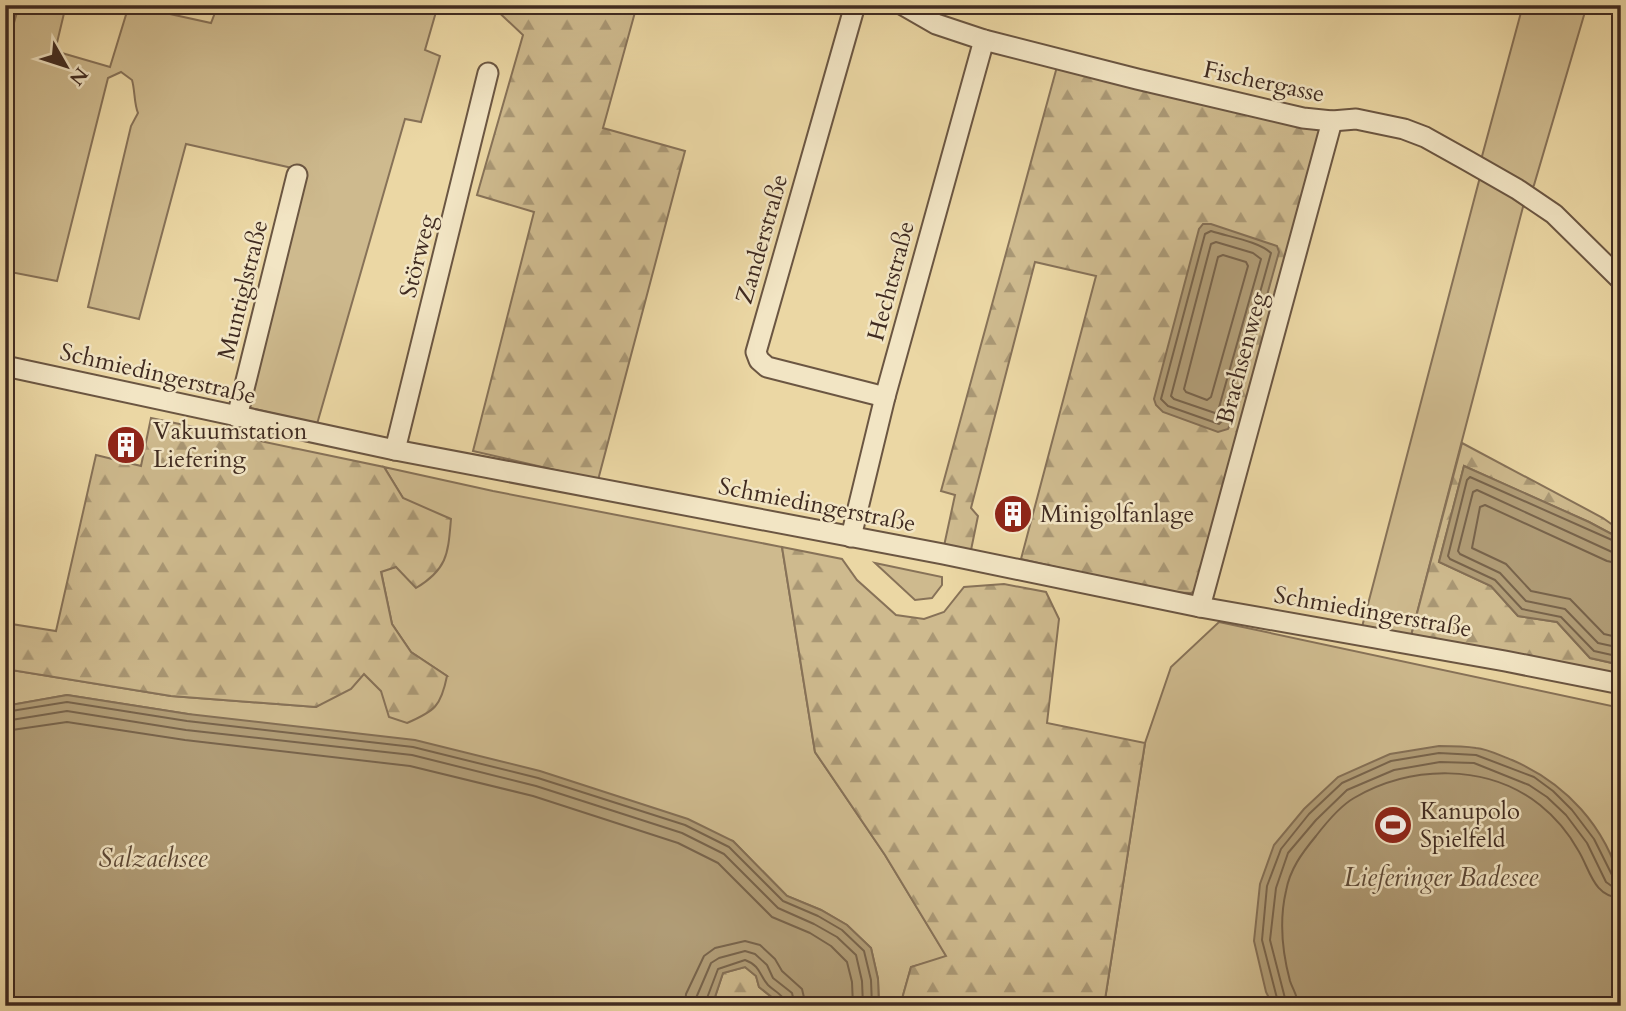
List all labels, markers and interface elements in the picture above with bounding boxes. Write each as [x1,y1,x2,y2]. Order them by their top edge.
north arrow [32,32,102,102]
street label: Fischergasse [1200,53,1328,111]
text: N [63,61,94,91]
street label: Zanderstraße [728,170,796,308]
street label: Störweg [392,210,444,301]
street label: Muntiglstraße [210,217,276,363]
street label: Hechtstraße [859,218,923,344]
street label: Brachsenweg [1208,288,1276,428]
street label: Schmiedingerstraße [57,335,259,413]
place label: Vakuumstation Liefering [153,415,308,476]
building icon: Vakuumstation Liefering [105,424,147,466]
street label: Schmiedingerstraße [716,470,918,540]
building icon: Minigolfanlage [992,493,1034,535]
place label: Minigolfanlage [1040,498,1194,531]
street label: Schmiedingerstraße [1272,578,1474,646]
place label: Kanupolo Spielfeld [1420,795,1520,856]
sports icon: Kanupolo Spielfeld [1372,804,1414,846]
water label: Salzachsee [98,841,209,876]
water label: Lieferinger Badesee [1344,860,1539,895]

